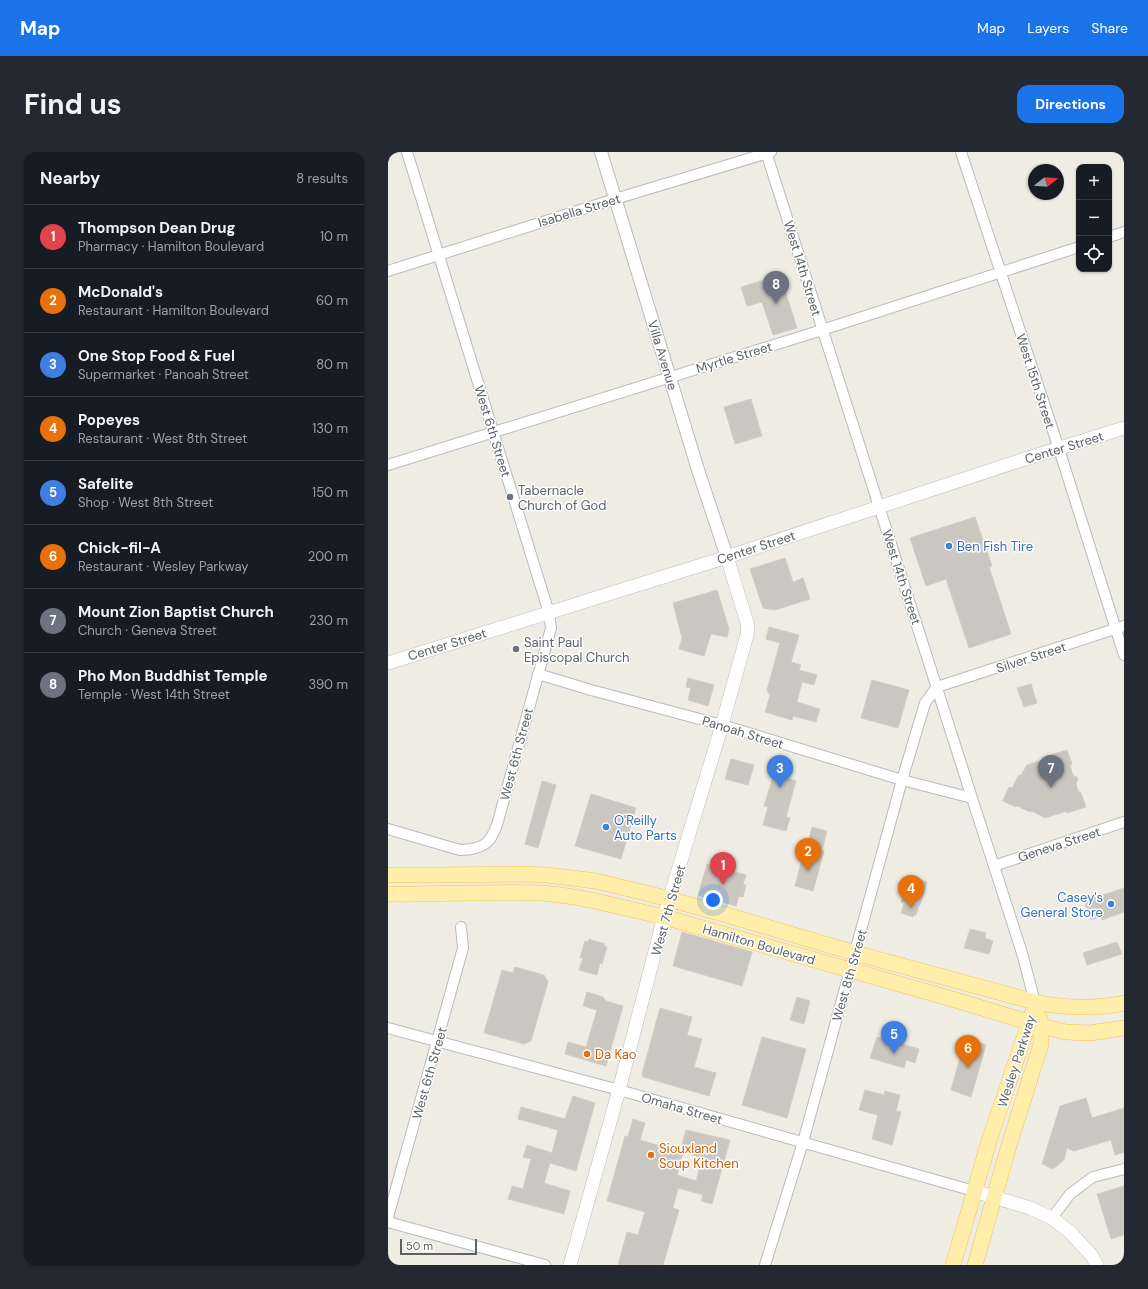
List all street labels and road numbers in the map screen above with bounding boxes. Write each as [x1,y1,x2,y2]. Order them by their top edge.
street label: Isabella Street [536,190,622,231]
street label: West 14th Street [780,218,825,318]
street label: Villa Avenue [644,318,681,392]
street label: West 15th Street [1012,331,1059,431]
street label: Myrtle Street [694,338,774,377]
street label: West 6th Street [470,383,515,479]
street label: Center Street [1023,427,1106,468]
street label: Center Street [715,527,798,568]
street label: West 14th Street [878,527,925,627]
street label: Center Street [406,624,489,665]
street label: Silver Street [994,638,1068,677]
street label: West 6th Street [496,706,537,802]
street label: Panoah Street [700,712,786,753]
street label: Geneva Street [1016,823,1103,866]
street label: West 7th Street [647,863,690,958]
street label: Hamilton Boulevard [701,920,817,969]
street label: West 8th Street [828,927,871,1023]
street label: Wesley Parkway [994,1013,1039,1109]
street label: West 6th Street [408,1025,451,1121]
street label: Omaha Street [639,1089,724,1128]

